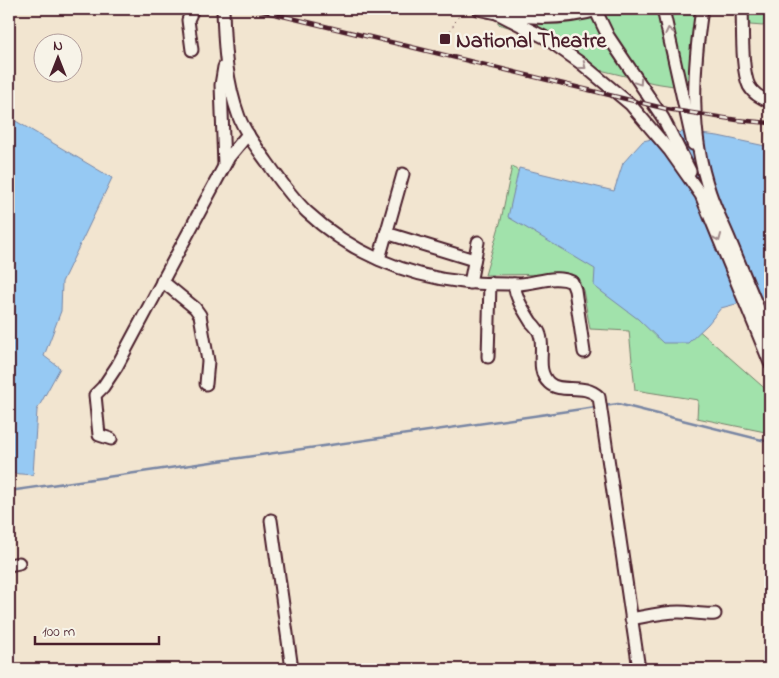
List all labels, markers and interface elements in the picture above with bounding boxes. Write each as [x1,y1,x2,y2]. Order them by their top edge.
place label: National Theatre [456,26,607,58]
one-way arrow [664,27,675,36]
north arrow [32,32,82,82]
marker: National Theatre [438,32,452,46]
text: N [53,36,63,57]
one-way arrow [578,60,587,69]
one-way arrow [633,76,642,86]
one-way arrow [713,234,723,242]
scale bar [35,613,159,645]
text: 100 m [42,621,75,643]

